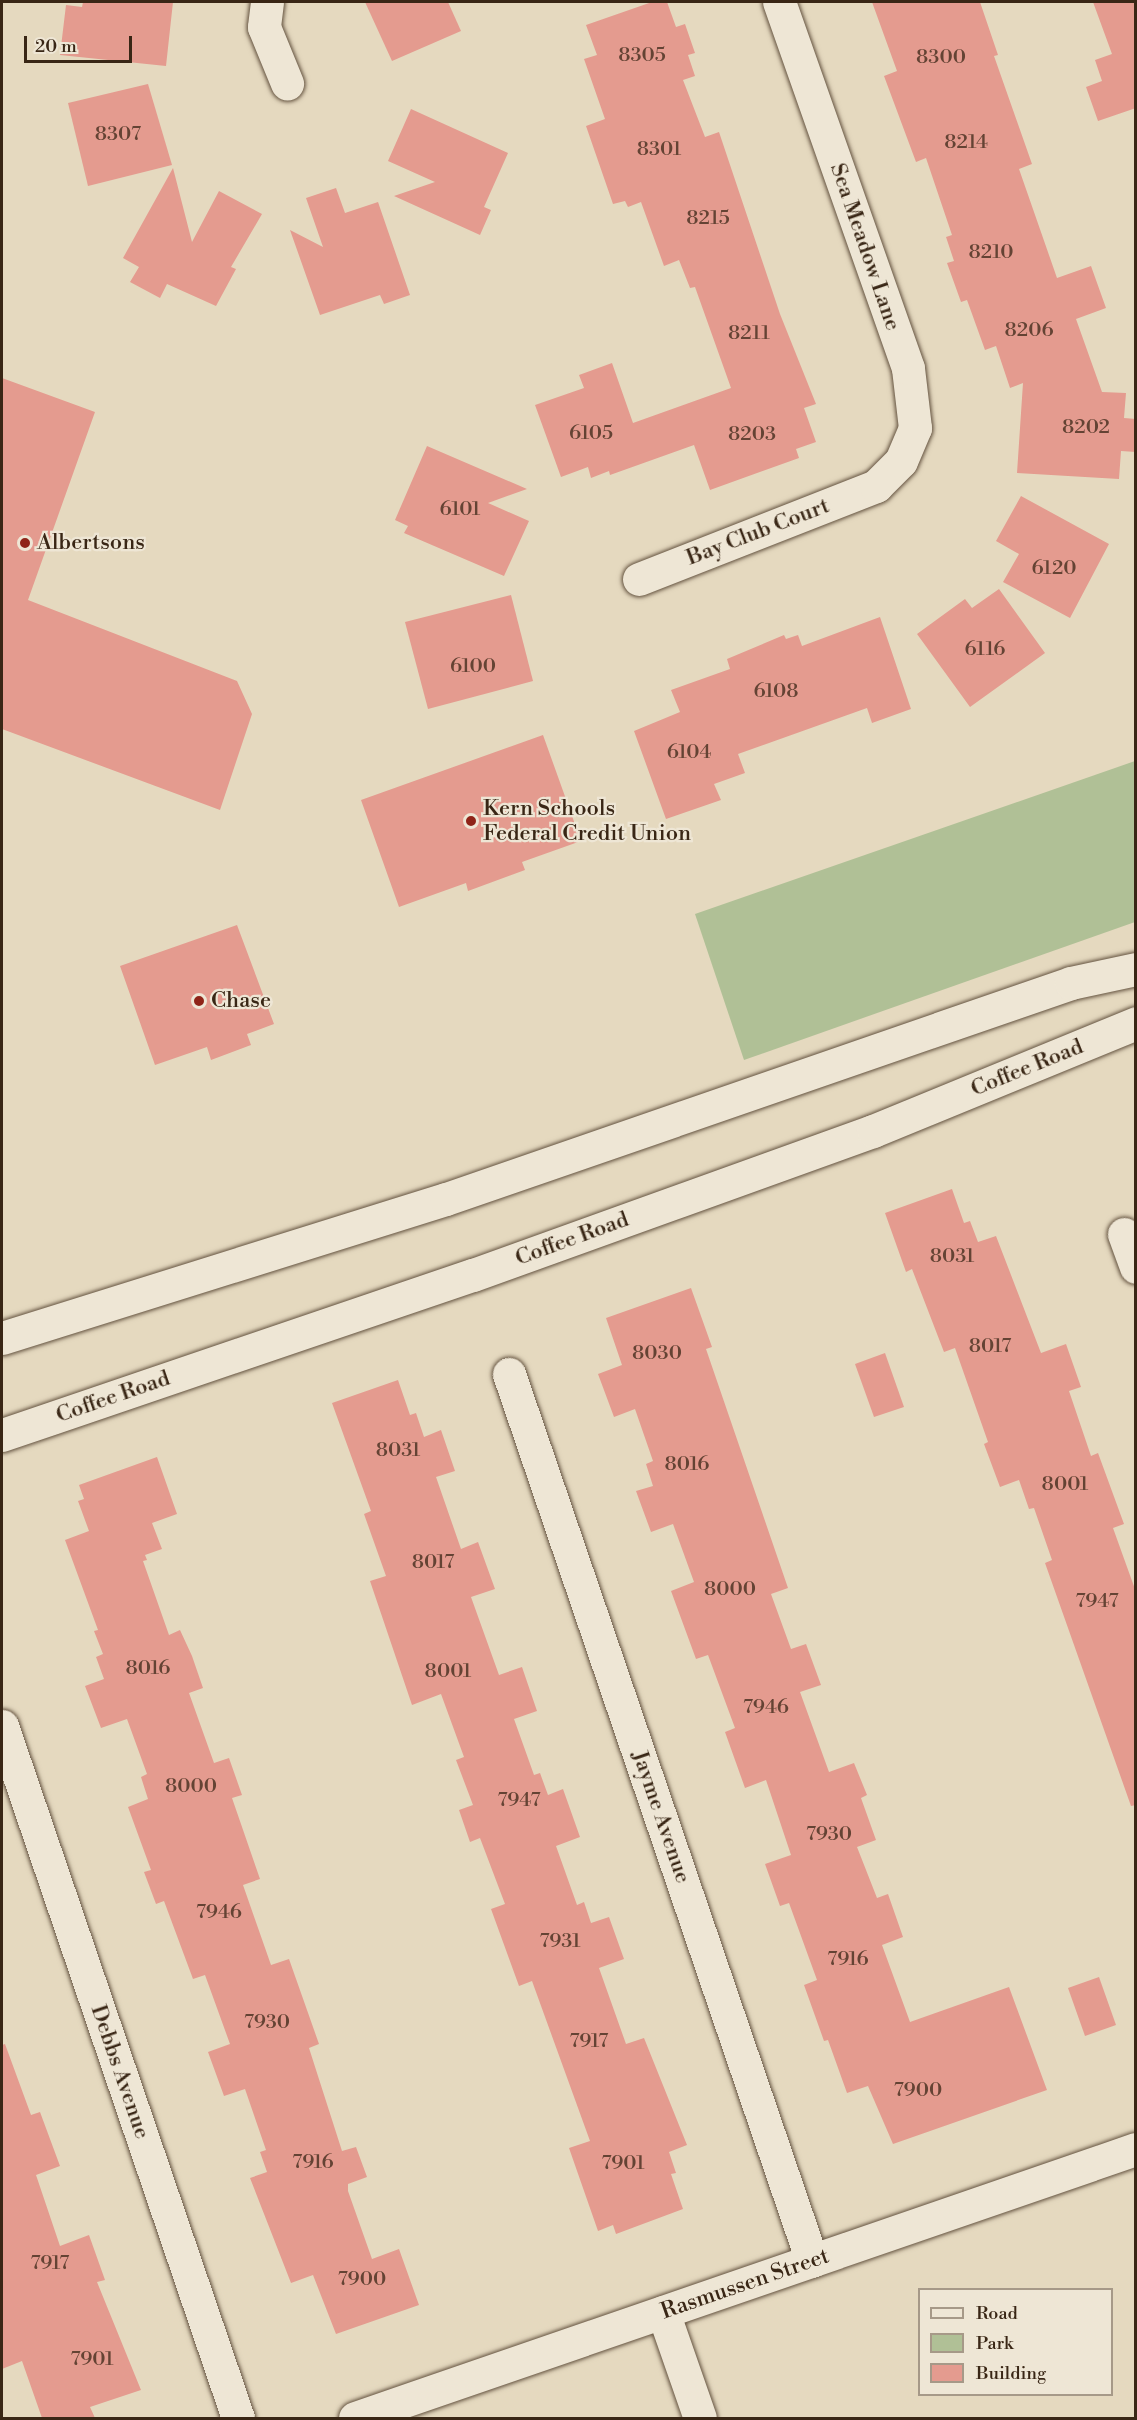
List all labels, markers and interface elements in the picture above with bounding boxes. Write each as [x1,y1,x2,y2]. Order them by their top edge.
scale bar [27,24,135,62]
text: 20 m [35,35,77,58]
house number: 8305 [618,43,666,67]
house number: 8300 [916,45,966,69]
house number: 8307 [95,122,141,146]
house number: 8214 [944,130,988,154]
house number: 8301 [637,137,681,161]
street label: Sea Meadow Lane [824,160,906,334]
house number: 8215 [686,206,730,230]
house number: 8210 [968,240,1014,264]
house number: 8206 [1004,318,1054,342]
house number: 8211 [728,321,770,345]
house number: 8202 [1062,415,1110,439]
house number: 6105 [569,421,613,445]
house number: 8203 [728,422,776,446]
street label: Bay Club Court [683,493,833,571]
house number: 6101 [440,497,480,521]
place label: Albertsons [37,530,145,556]
marker: Albertsons [18,536,32,550]
house number: 6120 [1031,556,1077,580]
house number: 6116 [965,637,1005,661]
house number: 6100 [450,654,496,678]
house number: 6108 [753,679,799,703]
house number: 6104 [667,740,711,764]
place label: Kern Schools Federal Credit Union [483,795,691,846]
marker: Kern Schools Federal Credit Union [464,814,478,828]
place label: Chase [211,988,271,1014]
marker: Chase [192,994,206,1008]
street label: Coffee Road [967,1034,1087,1102]
street label: Coffee Road [512,1206,632,1272]
house number: 8031 [930,1244,974,1268]
house number: 8017 [969,1334,1011,1358]
house number: 8030 [632,1341,682,1365]
street label: Coffee Road [53,1365,173,1429]
house number: 8031 [376,1438,420,1462]
house number: 8016 [665,1452,709,1476]
house number: 8001 [1042,1472,1088,1496]
house number: 8017 [412,1550,454,1574]
house number: 8000 [704,1577,756,1601]
house number: 7947 [1076,1589,1118,1613]
house number: 8016 [126,1656,170,1680]
house number: 8001 [425,1659,471,1683]
house number: 7946 [743,1695,789,1719]
street label: Jayme Avenue [626,1747,696,1887]
house number: 8000 [165,1774,217,1798]
house number: 7947 [498,1788,540,1812]
house number: 7930 [806,1822,852,1846]
house number: 7946 [196,1900,242,1924]
house number: 7931 [539,1929,581,1953]
house number: 7916 [827,1947,869,1971]
street label: Debbs Avenue [85,2002,155,2142]
house number: 7930 [244,2010,290,2034]
house number: 7917 [570,2029,608,2053]
house number: 7900 [894,2078,942,2102]
house number: 7916 [292,2150,334,2174]
house number: 7901 [601,2151,645,2175]
street label: Rasmussen Street [657,2243,833,2325]
house number: 7917 [31,2251,69,2275]
house number: 7900 [338,2267,386,2291]
legend [918,2288,1113,2396]
text: Road [976,2302,1018,2325]
text: Park [976,2332,1013,2355]
house number: 7901 [70,2347,114,2371]
text: Building [976,2362,1046,2385]

